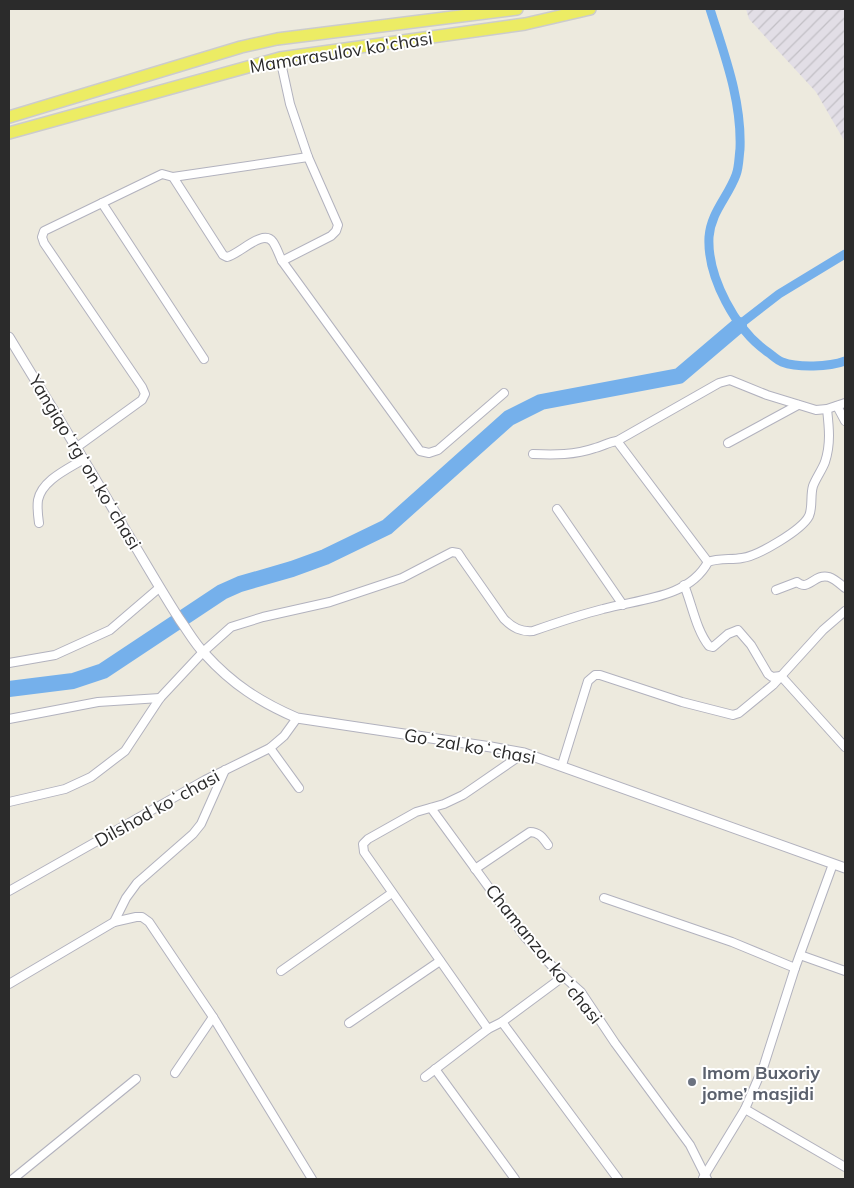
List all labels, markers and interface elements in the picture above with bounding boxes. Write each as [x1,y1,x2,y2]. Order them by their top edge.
street label: Mamarasulov ko'chasi [248,26,434,78]
street label: Yangiqoʻrgʻon koʻchasi [23,370,146,554]
street label: Goʻzal koʻchasi [402,723,538,769]
street label: Dilshod koʻchasi [91,764,223,852]
street label: Chamanzor koʻchasi [481,879,607,1029]
place label: Imom Buxoriy jome’ masjidi [700,1061,820,1105]
marker: Imom Buxoriy jome’ masjidi [686,1076,698,1088]

